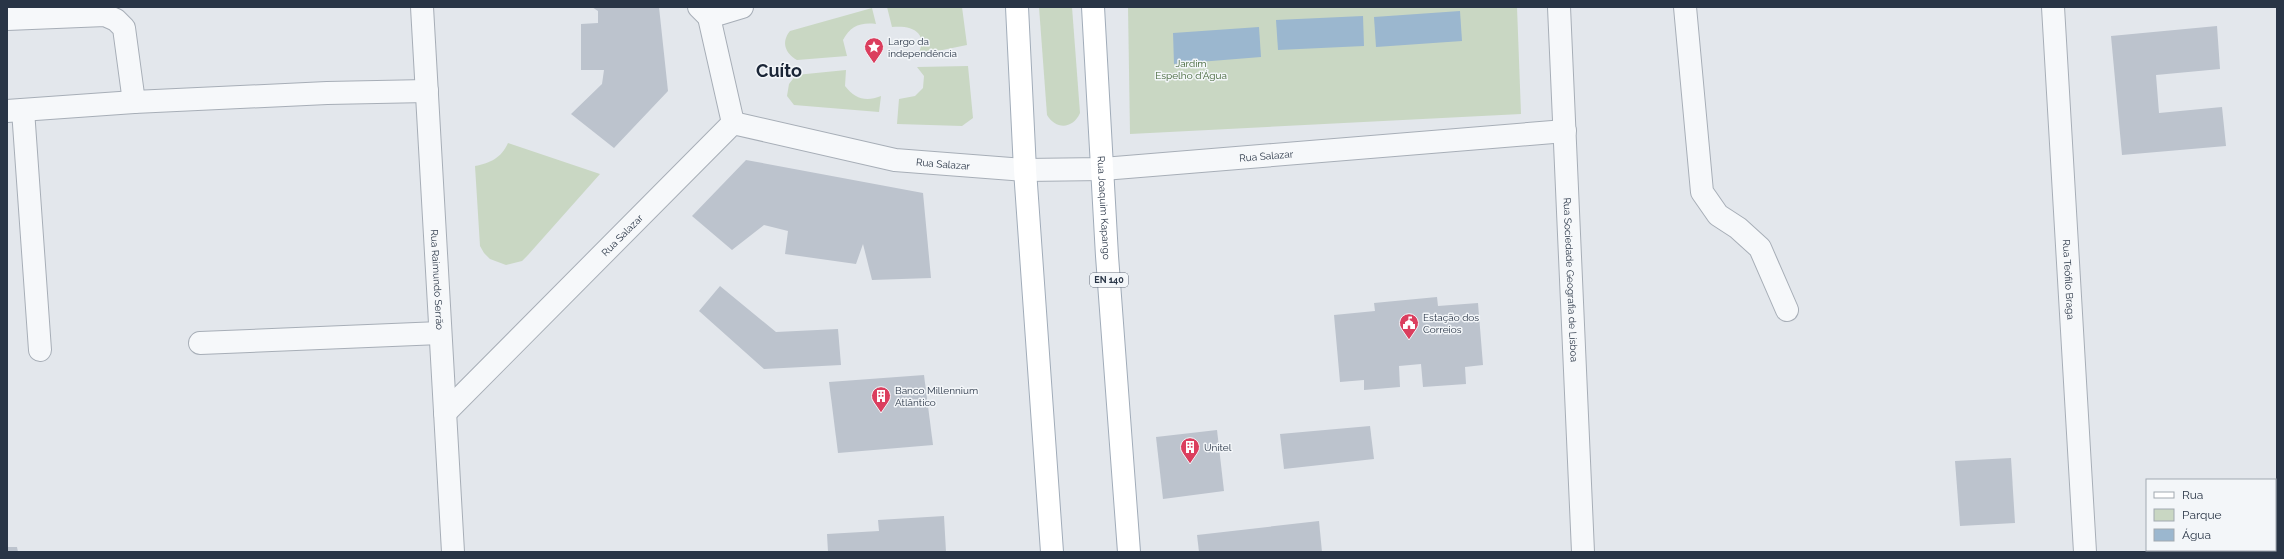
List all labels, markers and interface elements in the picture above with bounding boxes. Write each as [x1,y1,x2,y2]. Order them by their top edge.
place icon: Largo da independência [863,36,885,64]
place label: Largo da independência [888,36,957,59]
park label: Jardim Espelho d'Água [1155,58,1227,81]
district label: Cuíto [756,60,802,81]
street label: Rua Salazar [1239,148,1294,163]
street label: Rua Salazar [916,156,971,171]
street label: Rua Joaquim Kapango [1096,156,1113,260]
street label: Rua Sociedade Geografia de Lisboa [1562,197,1580,362]
street label: Rua Salazar [599,212,645,258]
street label: Rua Raimundo Serrão [429,229,446,330]
street label: Rua Teófilo Braga [2061,239,2077,320]
road number: EN 140 [1090,273,1128,287]
public building icon: Estação dos Correios [1398,312,1420,340]
place label: Estação dos Correios [1423,312,1479,335]
building icon: Banco Millennium Atlântico [870,385,892,413]
place label: Banco Millennium Atlântico [895,385,978,408]
building icon: Unitel [1179,436,1201,464]
place label: Unitel [1204,442,1232,453]
legend [2146,479,2276,551]
text: Rua [2182,488,2203,502]
text: Parque [2182,508,2222,522]
text: Água [2182,528,2211,542]

